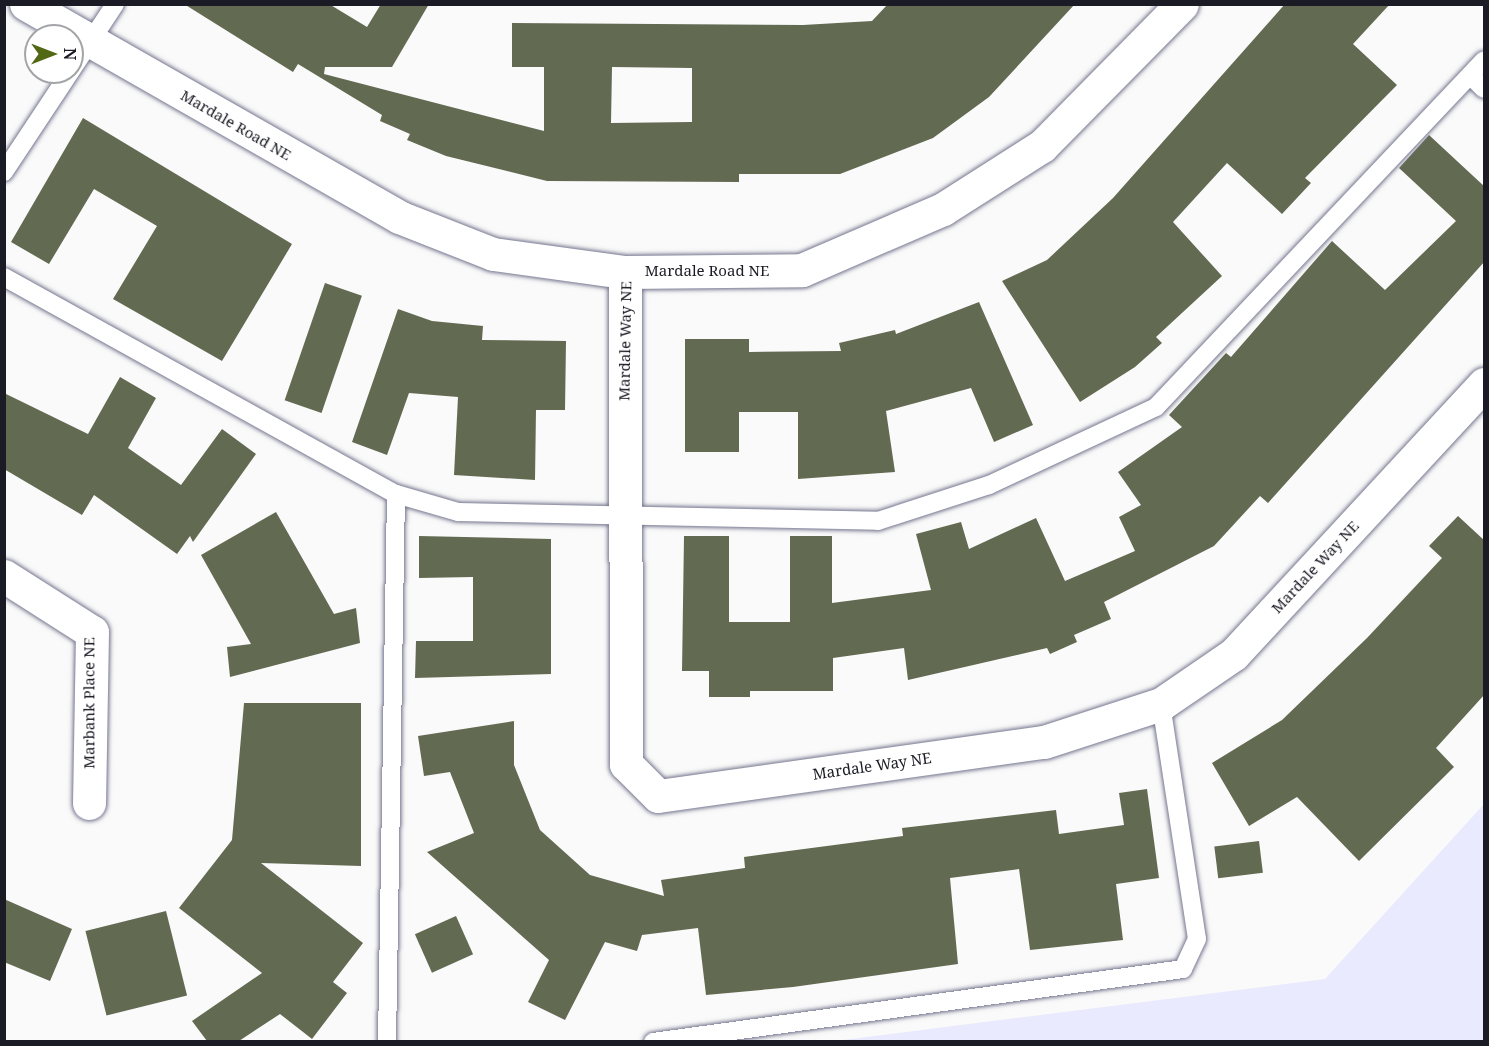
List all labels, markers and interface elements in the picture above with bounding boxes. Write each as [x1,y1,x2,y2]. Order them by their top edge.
north arrow [24,24,84,84]
text: N [59,48,81,60]
street label: Mardale Road NE [178,86,294,164]
street label: Mardale Road NE [645,262,769,280]
street label: Mardale Way NE [615,281,635,401]
street label: Mardale Way NE [1268,517,1362,617]
street label: Marbank Place NE [80,637,98,769]
street label: Mardale Way NE [811,749,933,783]

